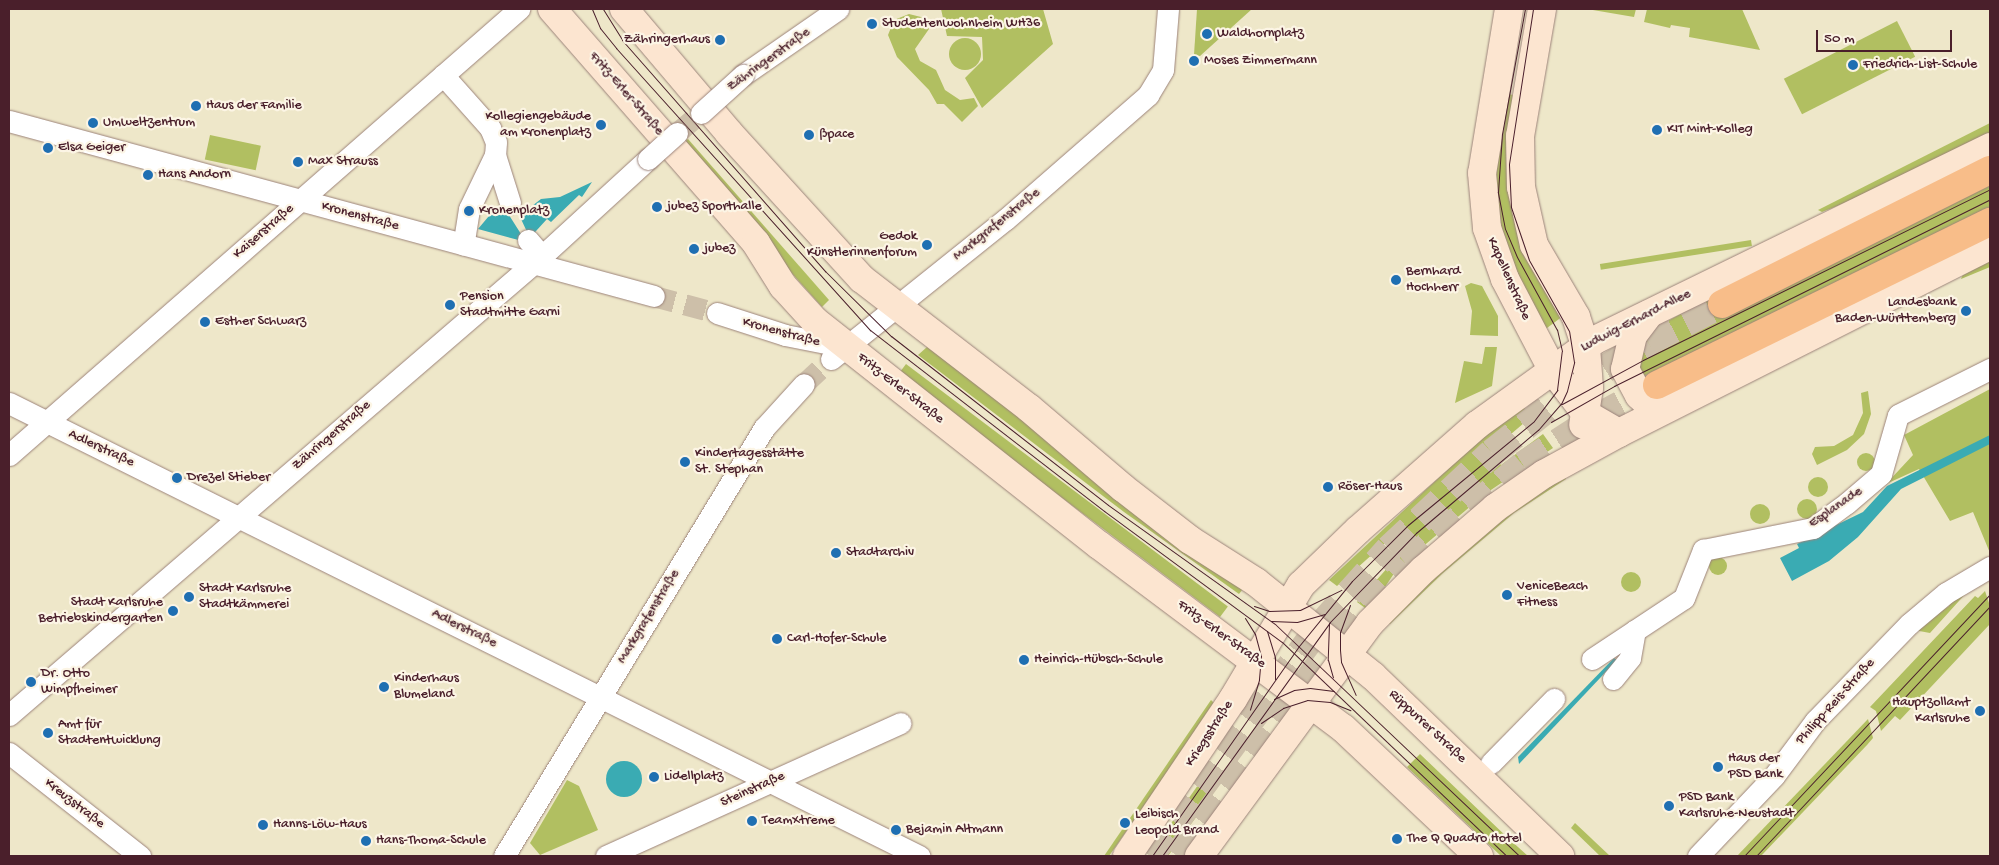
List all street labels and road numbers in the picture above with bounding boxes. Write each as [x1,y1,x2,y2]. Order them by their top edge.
street label: Zähringerstraße [724,24,814,96]
street label: Fritz-Erler-Straße [585,49,667,139]
street label: Markgrafenstraße [950,185,1044,265]
street label: Kronenstraße [319,199,401,235]
street label: Kaiserstraße [230,201,298,263]
street label: Kapellenstraße [1482,235,1534,323]
street label: Ludwig-Erhard-Allee [1578,286,1694,356]
street label: Kronenstraße [740,315,822,351]
street label: Fritz-Erler-Straße [853,350,947,428]
street label: Zähringerstraße [289,397,375,475]
street label: Adlerstraße [65,426,137,472]
street label: Esplanade [1806,483,1866,533]
street label: Markgrafenstraße [614,567,684,667]
street label: Fritz-Erler-Straße [1173,597,1269,673]
street label: Adlerstraße [428,606,500,652]
street label: Philipp-Reis-Straße [1793,655,1879,749]
street label: Rüppurrer Straße [1385,687,1469,767]
street label: Kriegsstraße [1182,698,1238,770]
street label: Steinstraße [718,768,788,812]
street label: Kreuzstraße [40,775,108,833]

